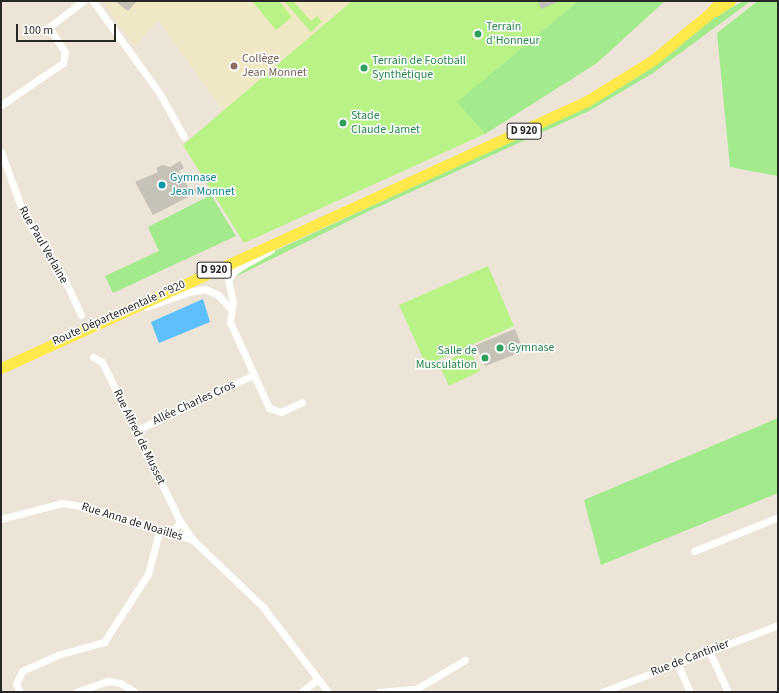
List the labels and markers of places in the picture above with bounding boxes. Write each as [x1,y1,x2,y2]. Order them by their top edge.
place label: Terrain d'Honneur [486,20,540,48]
marker: Terrain d'Honneur [473,29,483,39]
place label: Collège Jean Monnet [242,52,307,80]
place label: Terrain de Football Synthétique [372,54,466,82]
marker: Collège Jean Monnet [229,61,239,71]
marker: Terrain de Football Synthétique [359,63,369,73]
place label: Stade Claude Jamet [351,109,420,137]
marker: Stade Claude Jamet [338,118,348,128]
place label: Gymnase Jean Monnet [170,171,235,199]
marker: Gymnase Jean Monnet [157,180,167,190]
place label: Gymnase [508,341,555,355]
marker: Gymnase [495,343,505,353]
place label: Salle de Musculation [416,344,477,372]
marker: Salle de Musculation [480,353,490,363]

